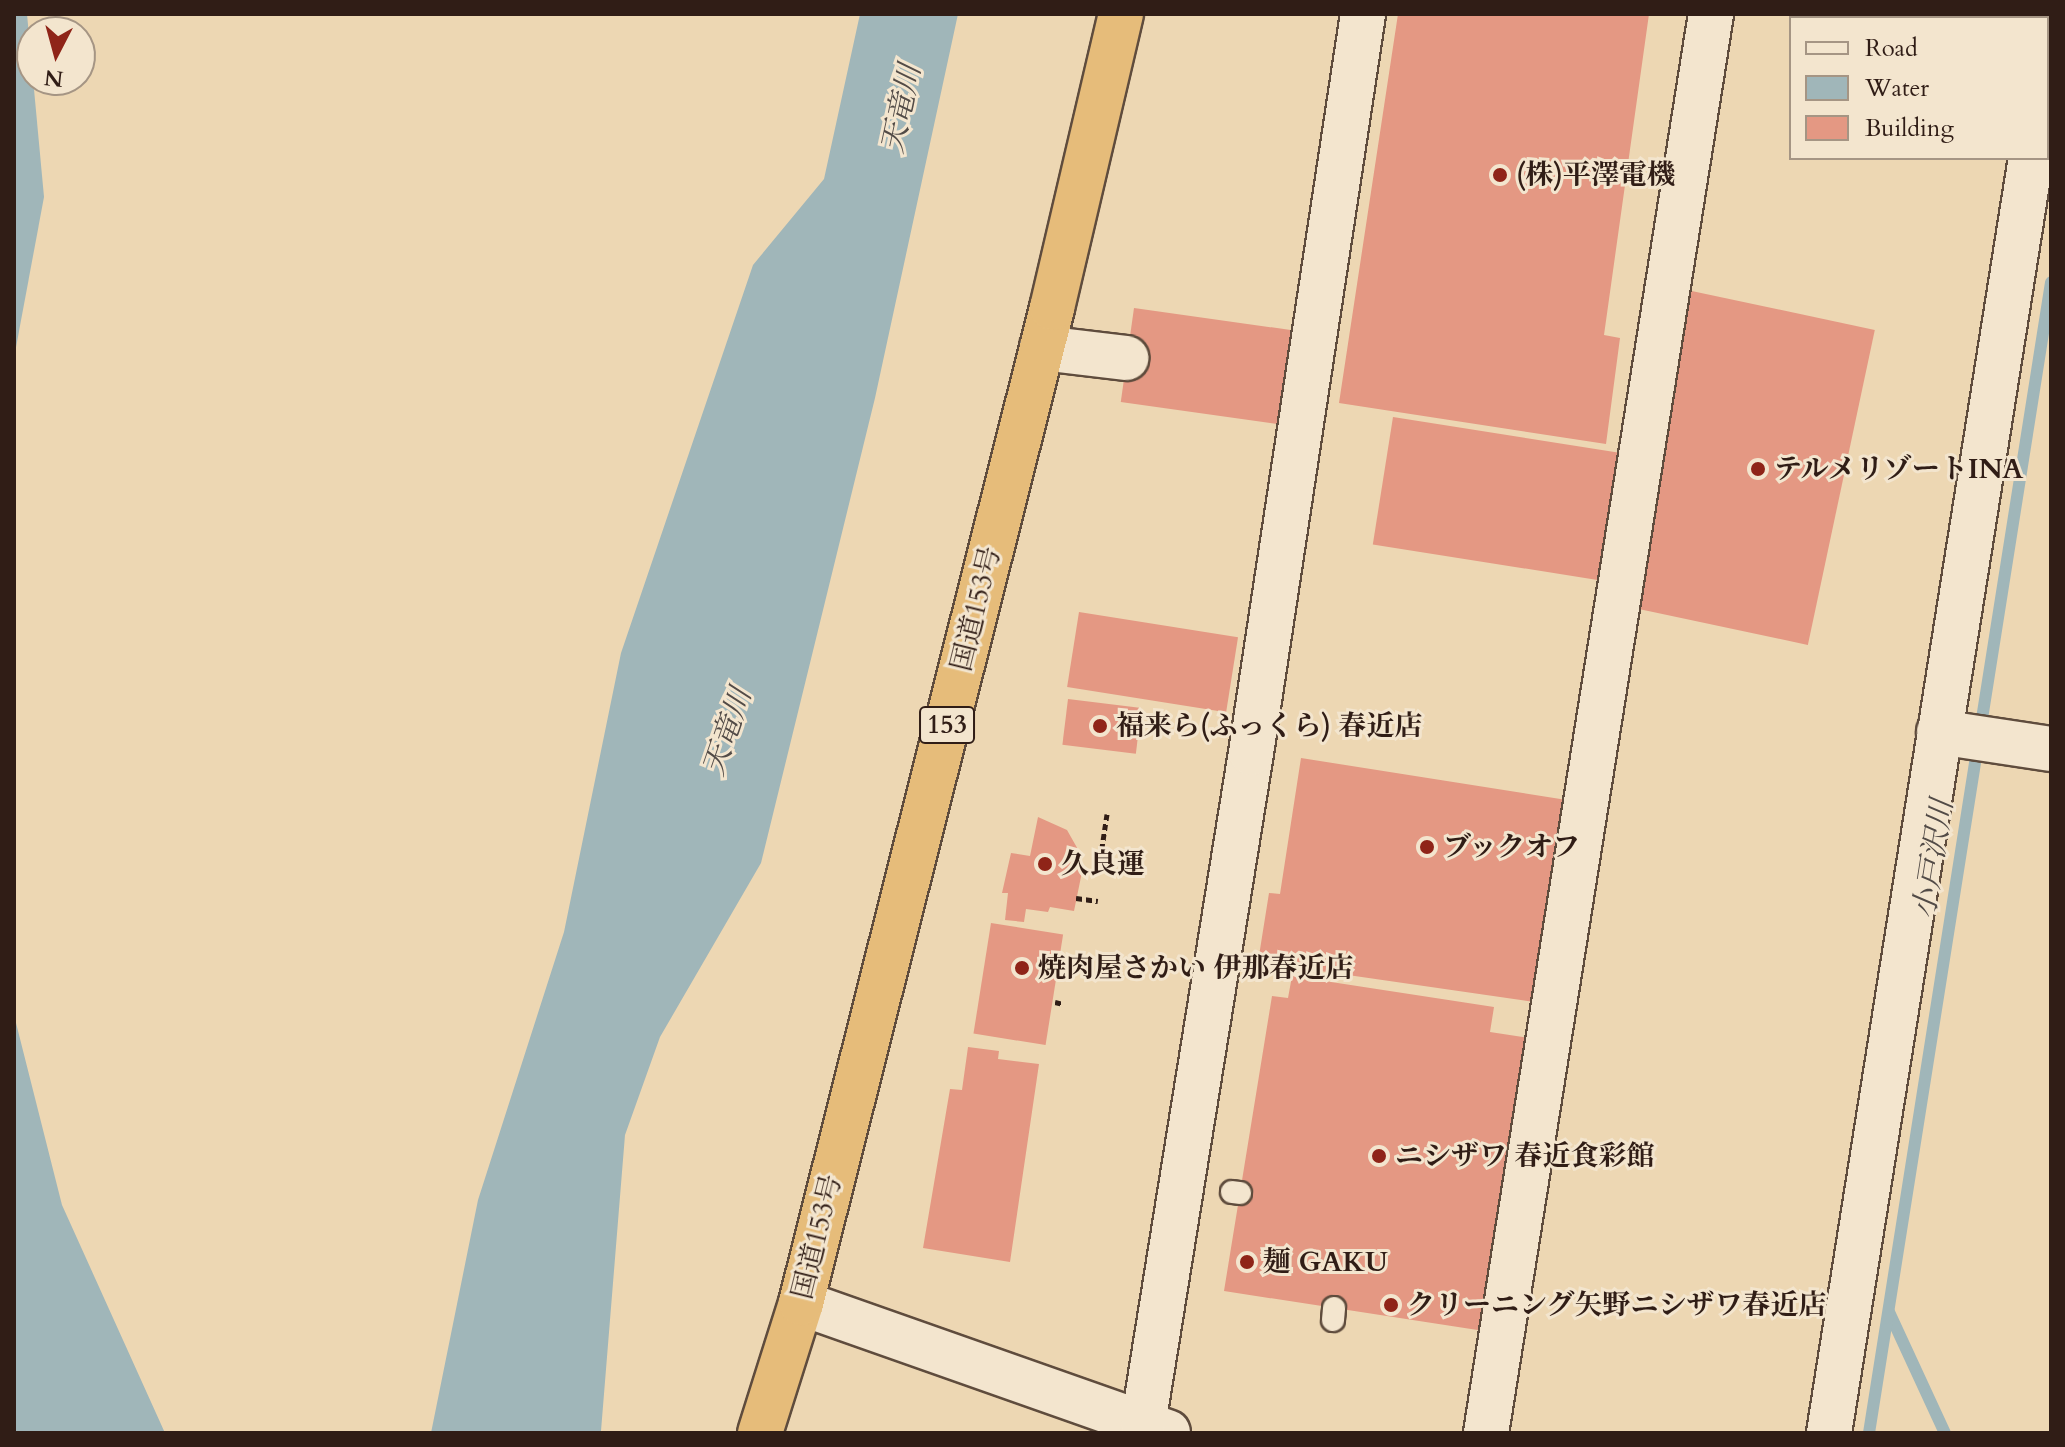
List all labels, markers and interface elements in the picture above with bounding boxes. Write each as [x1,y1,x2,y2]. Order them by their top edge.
north arrow [16,16,96,96]
legend [1789,16,2049,160]
text: Road [1865,32,1918,65]
water label: 天竜川 [875,61,929,157]
text: N [43,62,65,94]
text: Water [1865,72,1929,105]
text: Building [1865,112,1954,145]
place label: (株)平澤電機 [1516,158,1675,192]
marker: (株)平澤電機 [1491,166,1509,184]
place label: テルメリゾートINA [1774,452,2026,486]
marker: テルメリゾートINA [1749,460,1767,478]
street label: 国道153号 [944,543,1008,675]
water label: 天竜川 [696,684,760,780]
road number: 153 [919,703,975,747]
place label: 福来ら(ふっくら) 春近店 [1116,709,1423,743]
marker: 福来ら(ふっくら) 春近店 [1091,717,1109,735]
water label: 小戸沢川 [1907,797,1961,921]
place label: ブックオフ [1443,830,1583,864]
marker: ブックオフ [1418,838,1436,856]
place label: 久良運 [1061,847,1145,881]
marker: 久良運 [1036,855,1054,873]
place label: 焼肉屋さかい 伊那春近店 [1038,951,1354,985]
marker: 焼肉屋さかい 伊那春近店 [1013,959,1031,977]
place label: ニシザワ 春近食彩館 [1395,1139,1655,1173]
marker: ニシザワ 春近食彩館 [1370,1147,1388,1165]
street label: 国道153号 [785,1171,849,1303]
place label: 麺 GAKU [1263,1245,1388,1279]
marker: 麺 GAKU [1238,1253,1256,1271]
place label: クリーニング矢野ニシザワ春近店 [1407,1288,1827,1322]
marker: クリーニング矢野ニシザワ春近店 [1382,1296,1400,1314]

